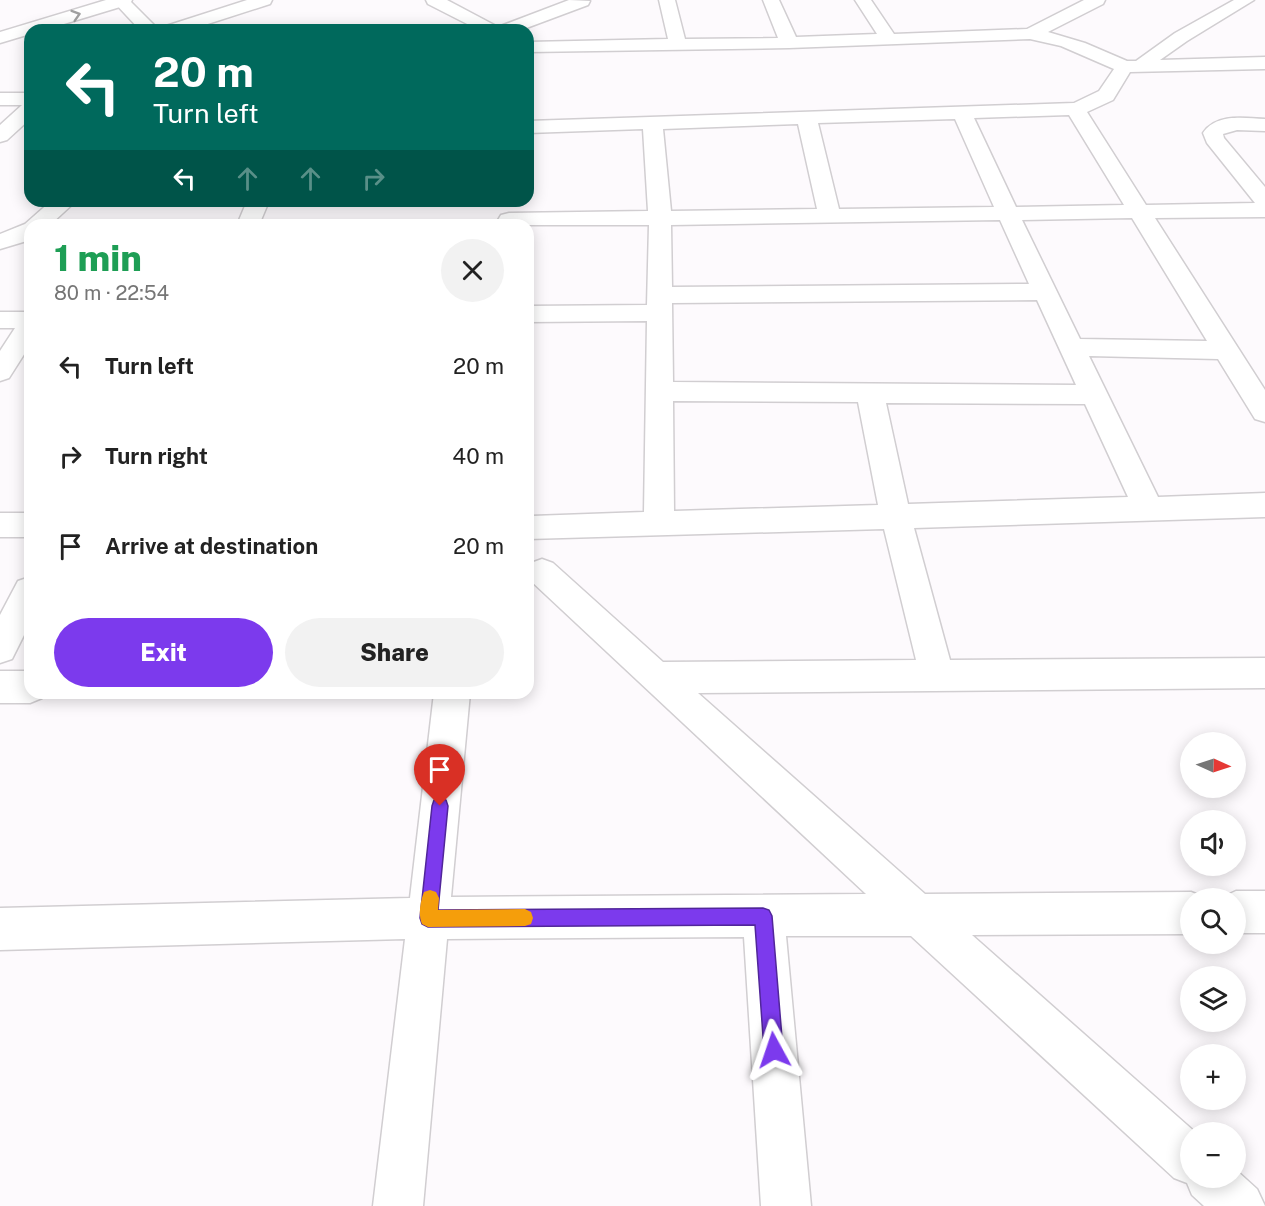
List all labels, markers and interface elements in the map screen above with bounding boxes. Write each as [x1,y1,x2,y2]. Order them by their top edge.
one-way arrow [70,10,81,22]
text: 20 m [153,47,254,96]
icon: left [54,48,132,126]
text: Turn left [153,97,259,129]
icon: left [168,162,201,195]
icon: ahead [231,162,264,195]
icon: ahead [294,162,327,195]
icon: right [357,162,390,195]
text: 1 min [54,237,142,279]
button: close [441,239,504,302]
text: 80 m · 22:54 [54,281,169,305]
icon: left [54,350,87,383]
text: Turn left [105,353,194,379]
text: 20 m [453,353,504,379]
icon: right [54,440,87,473]
text: Turn right [105,443,208,469]
text: 40 m [452,443,504,469]
icon: arrive [54,530,87,563]
text: Arrive at destination [105,533,318,559]
text: 20 m [453,533,504,559]
button: Exit [54,618,273,687]
button: Share [285,618,504,687]
north arrow [1180,732,1246,798]
map controls [1180,732,1246,1188]
pin [414,744,465,806]
icon: arrive [423,753,456,786]
button: sound [1180,810,1246,876]
button: search [1180,888,1246,954]
button: layers [1180,966,1246,1032]
position arrow [742,1018,806,1082]
button: + [1180,1044,1246,1110]
button: − [1180,1122,1246,1188]

